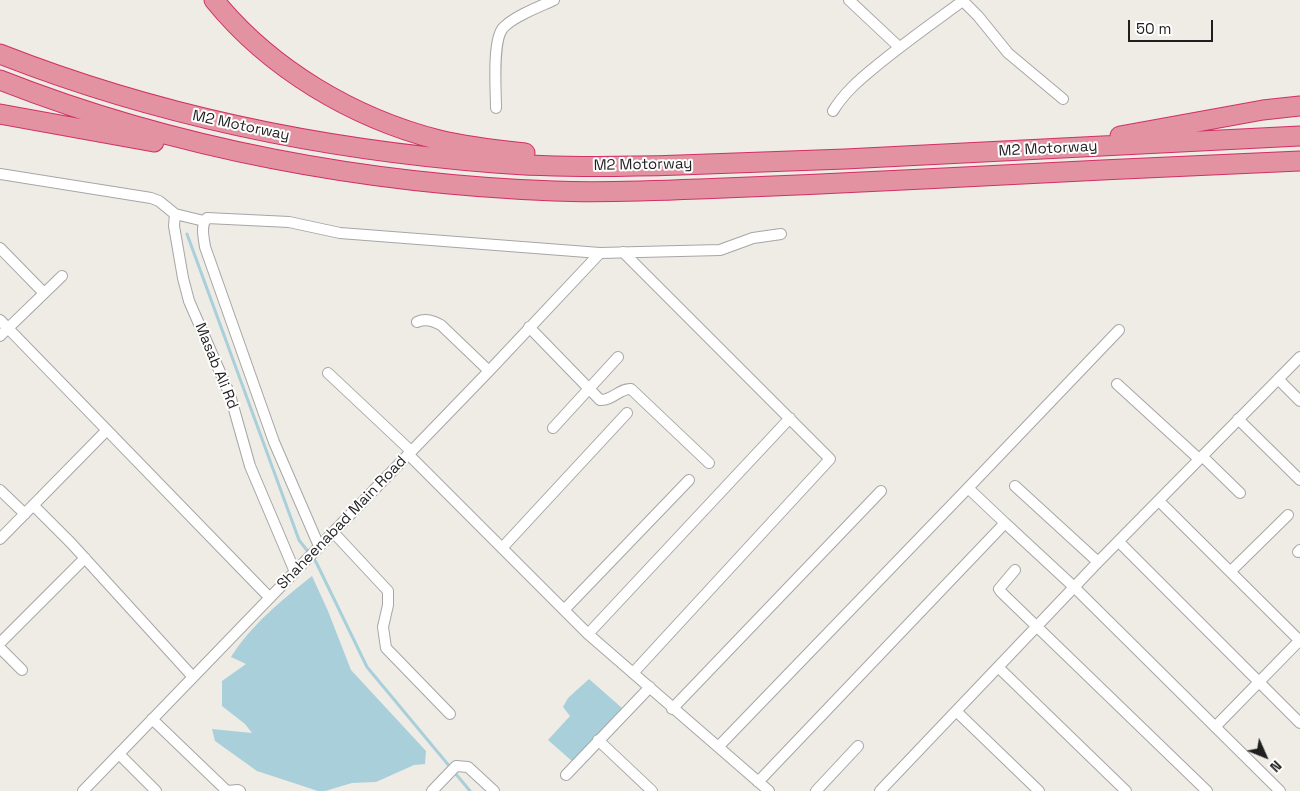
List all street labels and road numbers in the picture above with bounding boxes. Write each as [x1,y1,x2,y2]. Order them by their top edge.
street label: M2 Motorway [191,107,291,145]
street label: M2 Motorway [998,137,1098,161]
street label: M2 Motorway [593,155,693,175]
street label: Masab Ali Rd [191,320,241,412]
street label: Shaheenabad Main Road [274,453,410,593]

